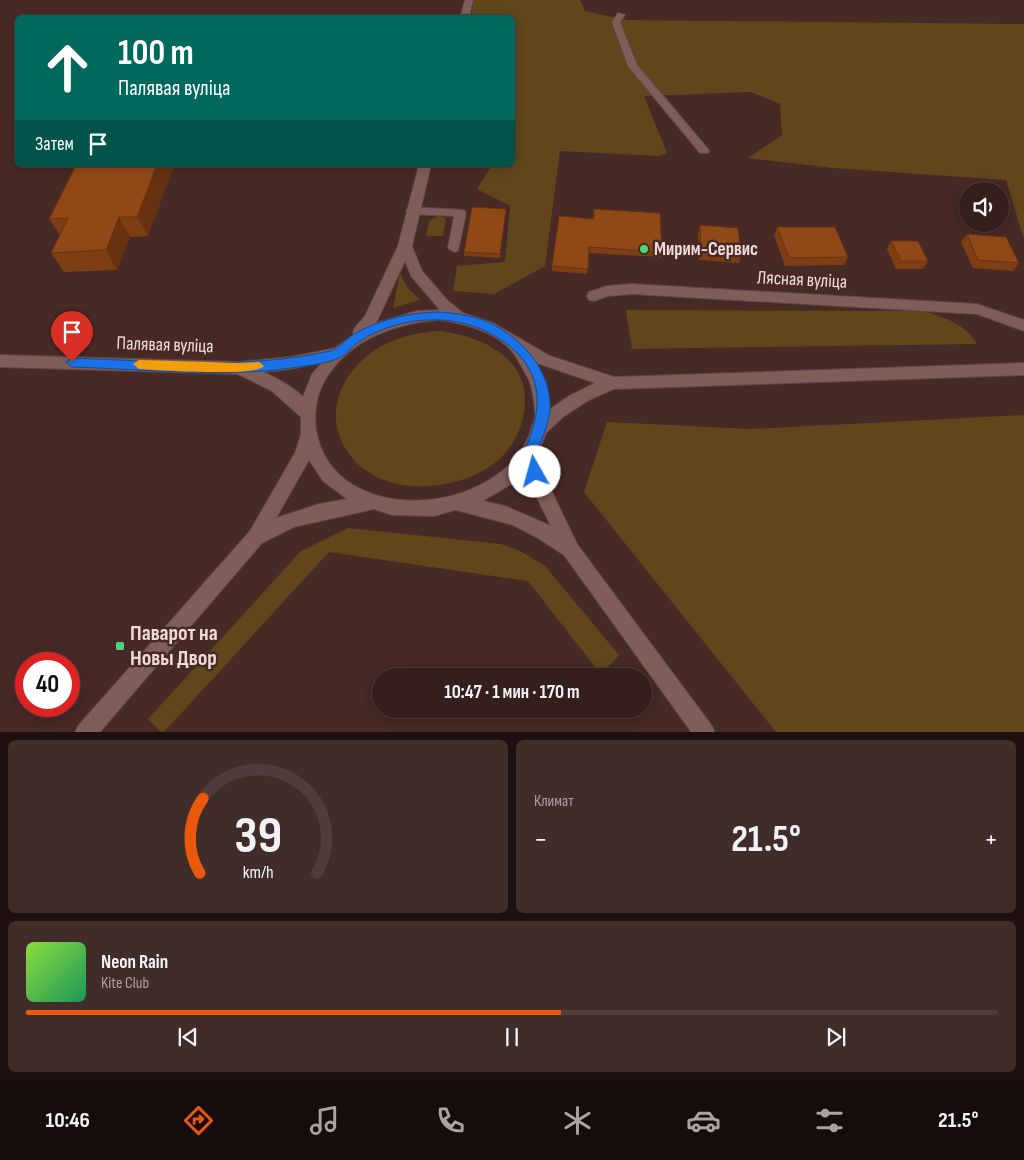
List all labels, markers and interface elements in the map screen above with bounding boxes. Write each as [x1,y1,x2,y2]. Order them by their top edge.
text: 100 m [118,32,194,75]
icon: ahead [35,35,100,100]
text: Палявая вуліца [118,75,231,102]
icon: arrive [84,130,112,158]
text: Затем [35,133,74,156]
map controls [959,182,1009,232]
button: sound [959,182,1009,232]
place label: Мирим-Сервис [654,238,758,261]
marker: Мирим-Сервис [638,243,650,255]
street label: Лясная вуліца [756,266,848,294]
pin [51,311,93,362]
icon: arrive [58,318,86,346]
street label: Палявая вуліца [116,332,214,358]
position arrow [508,445,560,497]
place label: Паварот на Новы Двор [130,620,218,672]
marker: Паварот на Новы Двор [114,640,126,652]
speed limit sign: 40 [15,652,80,717]
text: 10:47 · 1 мин · 170 m [444,681,580,704]
text: Климат [534,792,574,811]
text: 39 [234,805,282,868]
text: 21.5° [731,817,801,862]
text: − [534,823,548,856]
text: + [984,823,998,856]
text: km/h [243,862,273,883]
text: Neon Rain [101,951,168,974]
text: Kite Club [101,974,149,993]
icon: previous [174,1023,202,1051]
icon: pause [498,1023,526,1051]
icon: next [822,1023,850,1051]
icon: directions [181,1103,216,1138]
icon: music [307,1103,342,1138]
icon: phone [433,1103,468,1138]
icon: climate [560,1103,595,1138]
icon: car [686,1103,721,1138]
icon: filters [812,1103,847,1138]
text: 10:46 [46,1107,90,1134]
text: 21.5° [938,1107,978,1134]

